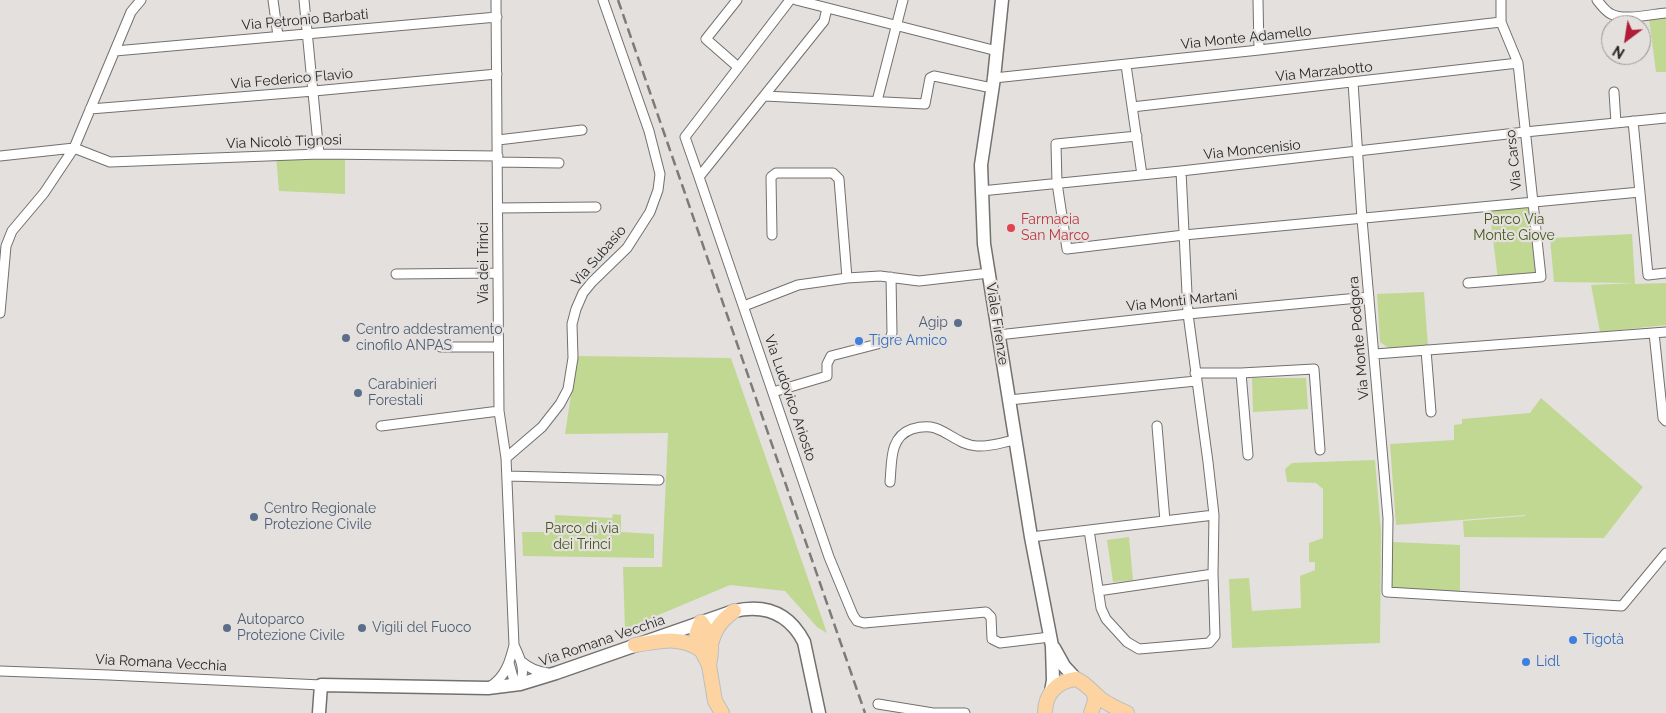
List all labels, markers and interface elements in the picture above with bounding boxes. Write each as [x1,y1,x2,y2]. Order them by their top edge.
street label: Via Petronio Barbati [241,6,369,34]
north arrow [1601,15,1651,65]
street label: Via Monte Adamello [1180,23,1312,53]
text: N [1610,42,1627,62]
street label: Via Marzabotto [1275,59,1373,85]
street label: Via Federico Flavio [230,65,354,93]
street label: Via Carso [1502,129,1526,191]
street label: Via Nicolò Tignosi [226,132,342,152]
street label: Via Moncenisio [1203,137,1301,163]
place label: Farmacia San Marco [1021,212,1089,244]
park label: Parco Via Monte Giove [1473,212,1555,244]
street label: Via dei Trinci [476,222,492,304]
street label: Via Subasio [568,222,630,290]
marker: Farmacia San Marco [1005,222,1017,234]
street label: Via Monte Podgora [1345,276,1373,400]
street label: Viale Firenze [982,282,1012,366]
street label: Via Monti Martani [1125,287,1239,315]
place label: Agip [918,315,948,331]
marker: Agip [952,317,964,329]
place label: Centro addestramento cinofilo ANPAS [356,322,502,354]
marker: Centro addestramento cinofilo ANPAS [340,332,352,344]
street label: Via Ludovico Ariosto [760,333,820,463]
place label: Tigre Amico [869,333,947,349]
marker: Tigre Amico [853,335,865,347]
place label: Carabinieri Forestali [368,377,437,410]
marker: Carabinieri Forestali [352,387,364,399]
place label: Centro Regionale Protezione Civile [264,501,376,534]
marker: Centro Regionale Protezione Civile [248,511,260,523]
park label: Parco di via dei Trinci [545,521,619,554]
place label: Autoparco Protezione Civile [237,612,345,644]
street label: Via Romana Vecchia [537,612,667,670]
place label: Vigili del Fuoco [372,620,471,636]
marker: Autoparco Protezione Civile [221,622,233,634]
marker: Vigili del Fuoco [356,622,368,634]
place label: Tigotà [1583,632,1624,648]
marker: Tigotà [1567,634,1579,646]
street label: Via Romana Vecchia [95,651,227,675]
place label: Lidl [1536,654,1560,670]
marker: Lidl [1520,656,1532,668]

